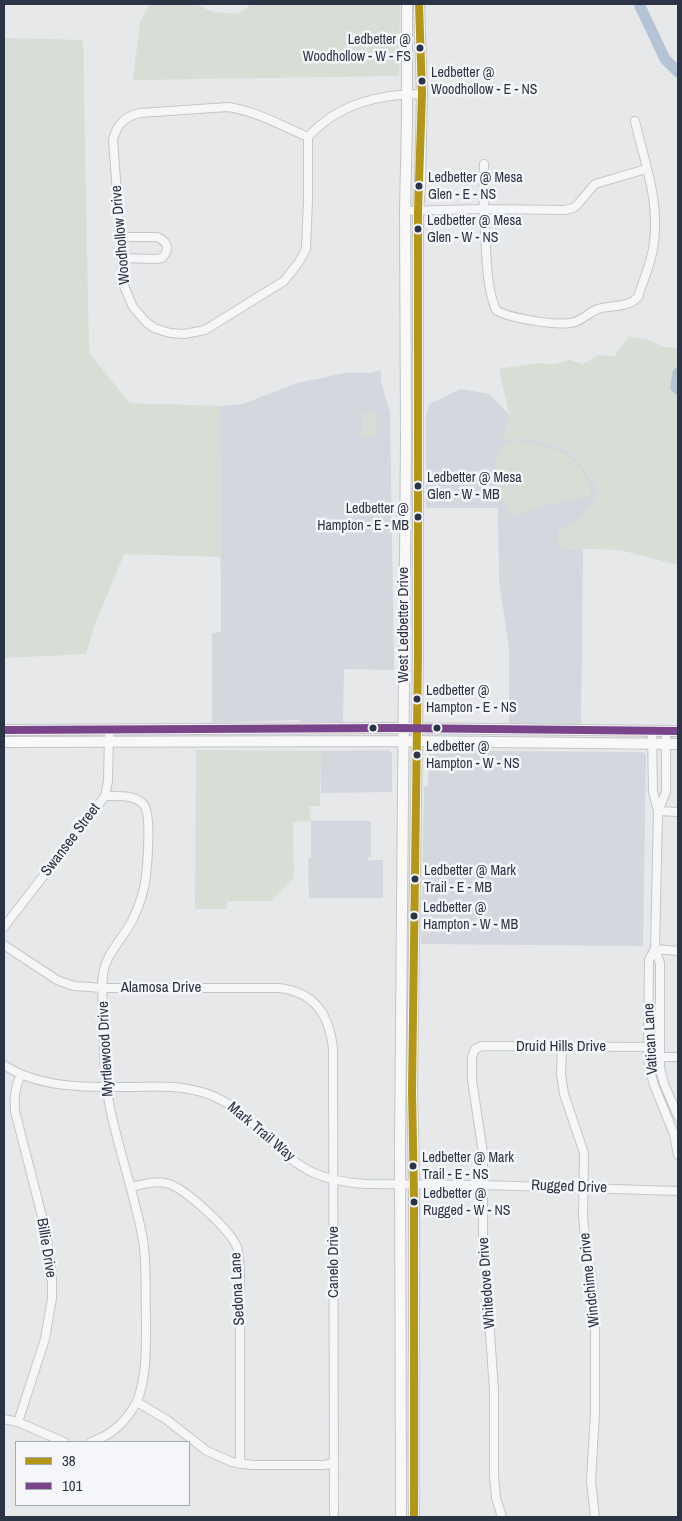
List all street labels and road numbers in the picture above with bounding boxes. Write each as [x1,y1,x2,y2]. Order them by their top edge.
street label: Woodhollow Drive [108,185,134,285]
street label: West Ledbetter Drive [395,567,413,683]
street label: Swansee Street [38,800,104,880]
street label: Alamosa Drive [121,979,201,997]
street label: Myrtlewood Drive [95,1001,117,1097]
street label: Vatican Lane [640,1003,662,1075]
street label: Druid Hills Drive [516,1038,606,1056]
street label: Mark Trail Way [224,1099,298,1165]
street label: Rugged Drive [531,1177,607,1197]
street label: Billie Drive [32,1217,60,1279]
street label: Canelo Drive [325,1226,343,1298]
street label: Windchime Drive [576,1232,604,1328]
street label: Whitedove Drive [475,1237,499,1329]
street label: Sedona Lane [227,1252,249,1326]

